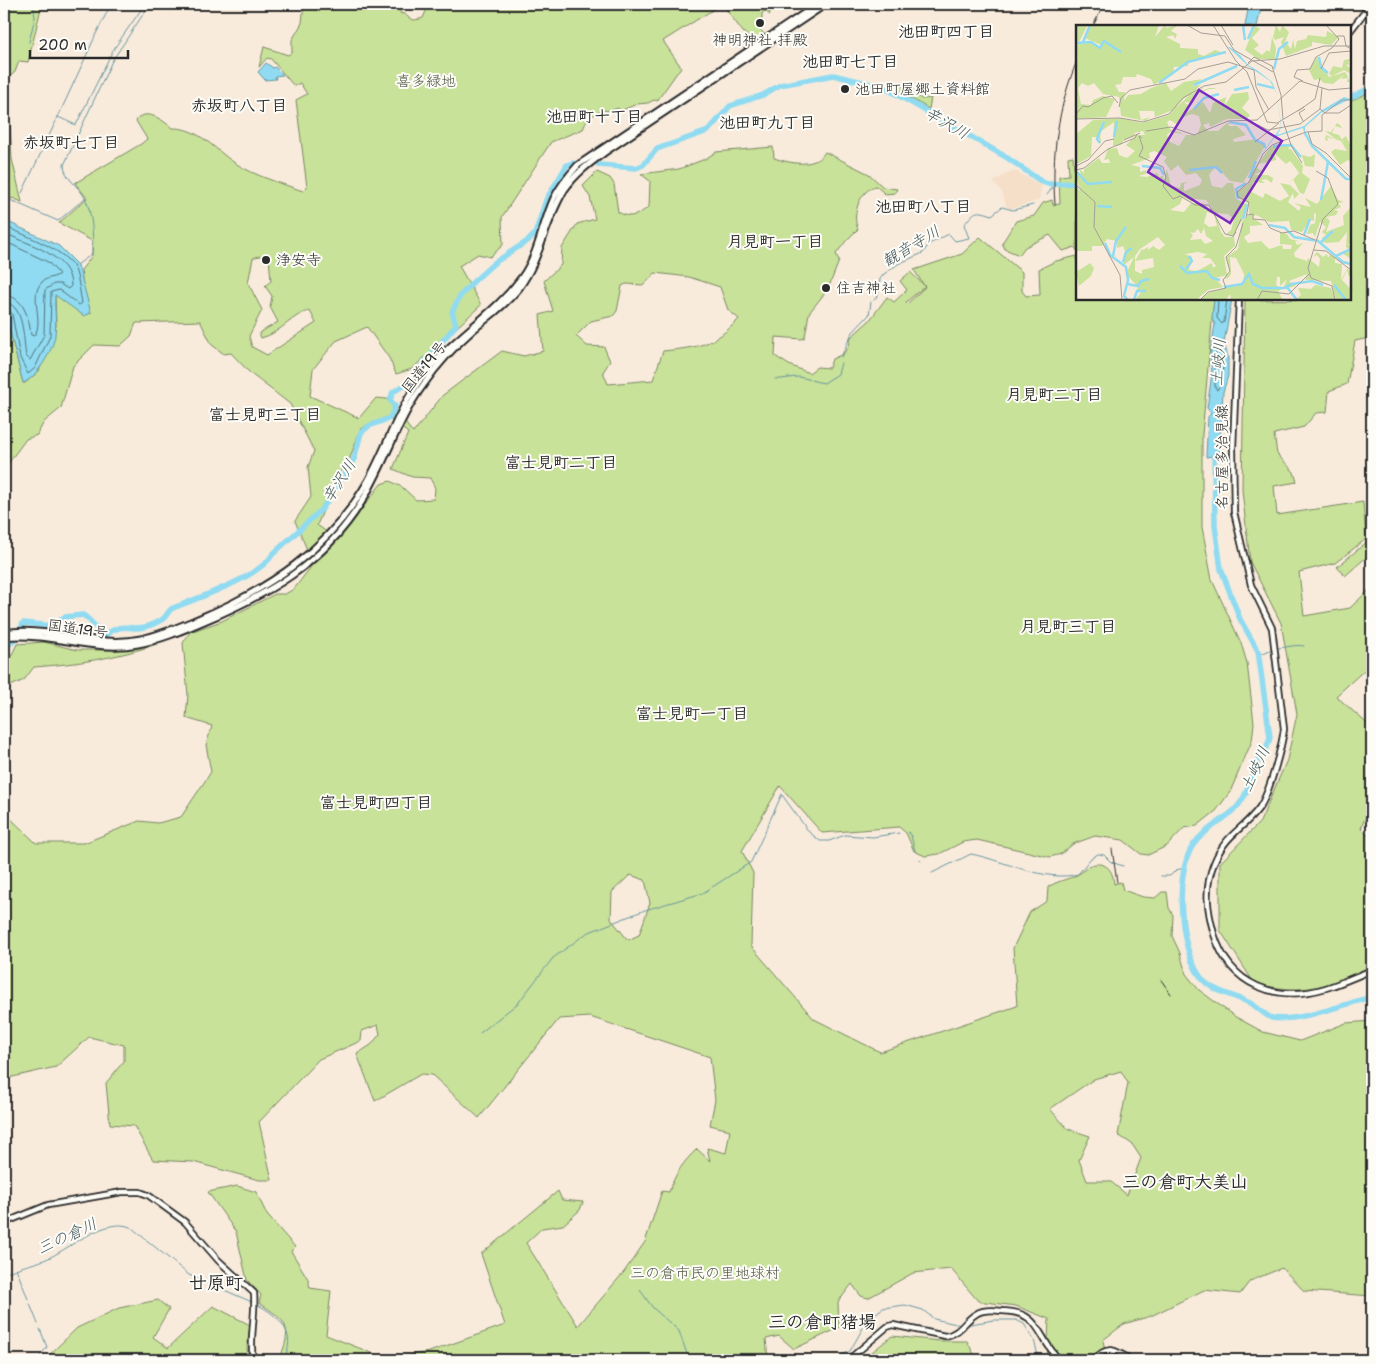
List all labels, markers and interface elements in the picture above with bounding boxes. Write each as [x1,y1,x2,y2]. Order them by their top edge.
marker: 神明神社 拝殿 [754,17,766,29]
district label: 池田町四丁目 [898,21,994,42]
inset map [1076,25,1351,300]
scale bar [30,28,128,60]
place label: 神明神社 拝殿 [712,30,808,50]
text: 200 m [38,35,87,55]
district label: 池田町七丁目 [802,51,898,72]
park label: 喜多緑地 [396,71,456,91]
place label: 池田町屋郷土資料館 [855,79,990,99]
marker: 池田町屋郷土資料館 [839,83,851,95]
district label: 赤坂町八丁目 [191,95,287,116]
water label: 辛沢川 [921,102,973,144]
district label: 池田町十丁目 [546,106,642,127]
district label: 池田町九丁目 [719,112,815,133]
district label: 赤坂町七丁目 [23,132,119,153]
district label: 池田町八丁目 [875,196,971,217]
water label: 観音寺川 [878,221,944,271]
district label: 月見町一丁目 [727,231,823,252]
place label: 浄安寺 [276,250,321,270]
marker: 浄安寺 [260,254,272,266]
place label: 住吉神社 [836,278,896,298]
marker: 住吉神社 [820,282,832,294]
street label: 国道19号 [397,337,451,397]
water label: 土岐川 [1206,337,1230,387]
district label: 月見町二丁目 [1006,384,1102,405]
district label: 富士見町三丁目 [209,404,321,425]
street label: 名古屋多治見線 [1212,404,1232,510]
district label: 富士見町二丁目 [505,452,617,473]
water label: 辛沢川 [317,455,361,507]
street label: 国道19号 [46,615,110,643]
district label: 月見町三丁目 [1020,616,1116,637]
district label: 富士見町一丁目 [636,703,748,724]
water label: 土岐川 [1235,743,1275,795]
district label: 富士見町四丁目 [320,792,432,813]
district label: 三の倉町大美山 [1122,1170,1248,1194]
water label: 三の倉川 [34,1213,100,1259]
park label: 三の倉市民の里地球村 [630,1263,780,1283]
district label: 廿原町 [189,1271,243,1295]
district label: 三の倉町猪場 [768,1310,876,1334]

